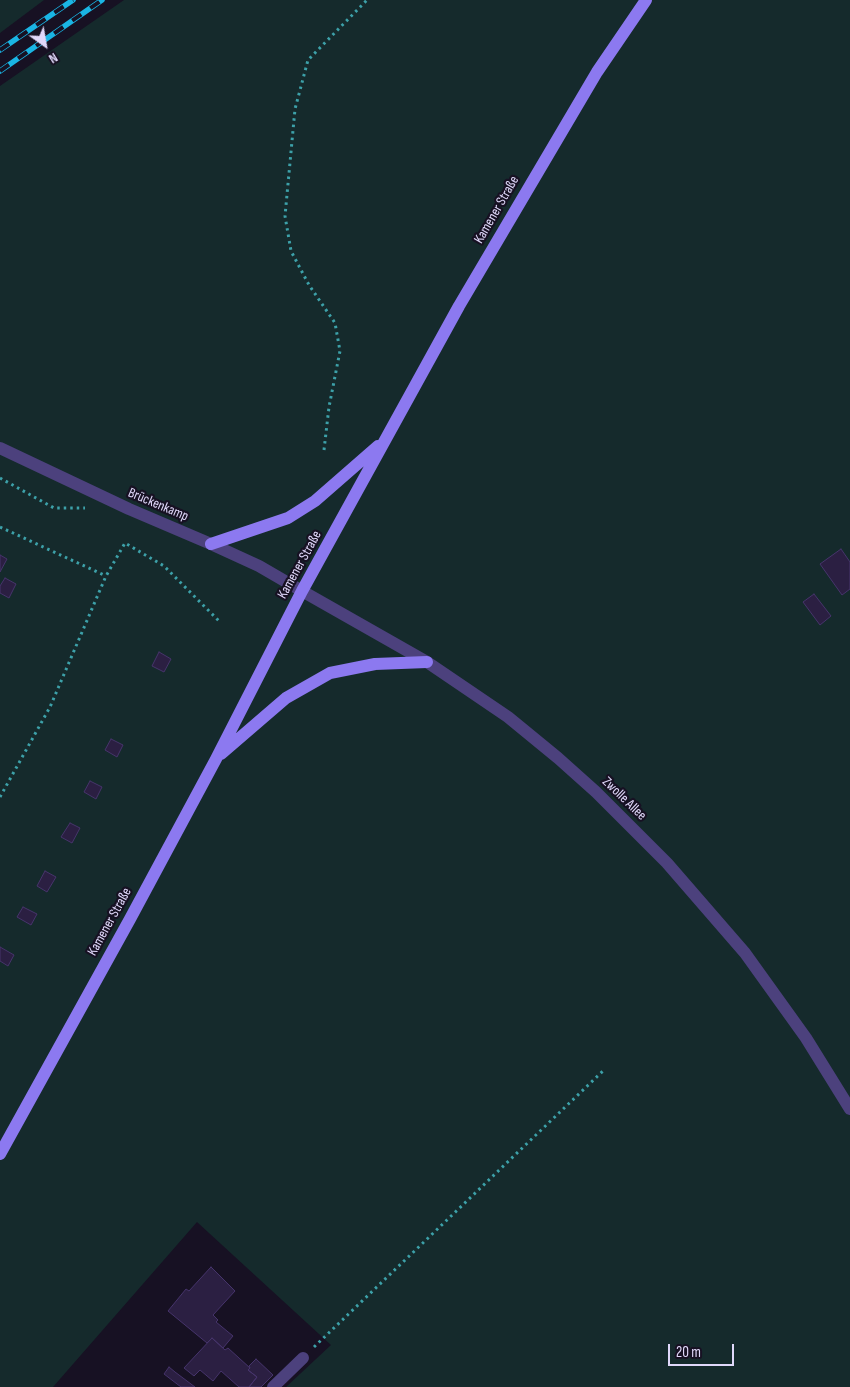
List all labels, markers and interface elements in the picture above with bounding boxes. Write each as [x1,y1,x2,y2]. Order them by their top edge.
north arrow [20,20,70,70]
text: N [46,49,61,67]
street label: Kamener Straße [471,173,523,247]
street label: Brückenkamp [125,485,191,525]
street label: Kamener Straße [274,528,326,602]
street label: Zwolle Allee [598,774,650,824]
street label: Kamener Straße [84,885,136,959]
scale bar [670,1334,736,1366]
text: 20 m [676,1343,701,1362]

